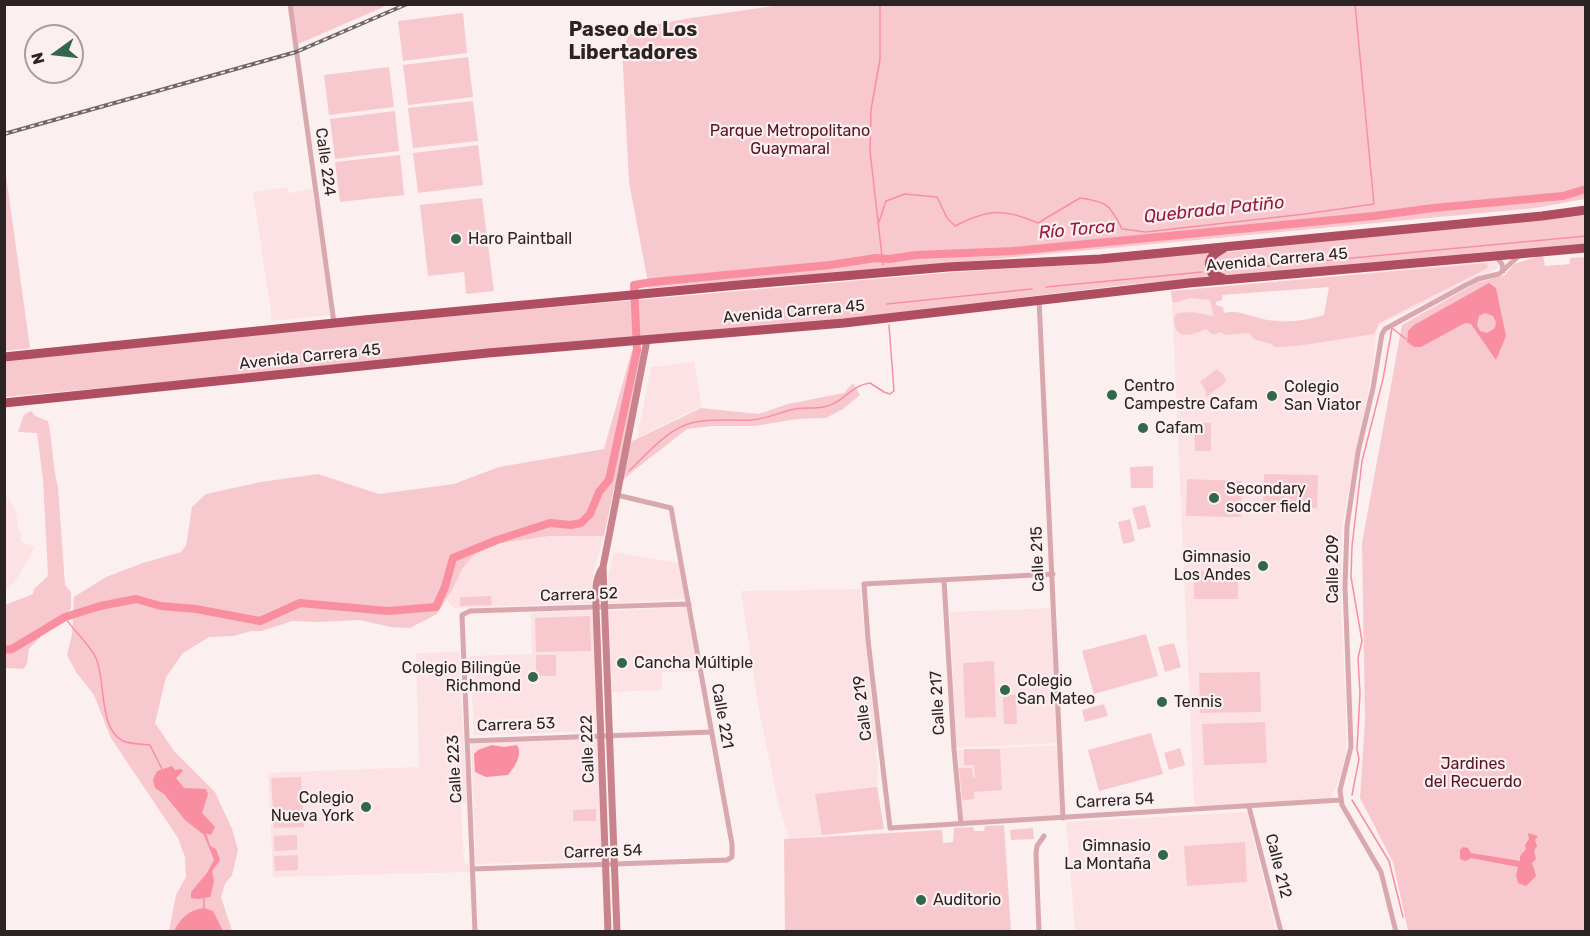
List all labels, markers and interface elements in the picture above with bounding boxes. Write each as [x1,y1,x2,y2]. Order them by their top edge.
district label: Paseo de Los Libertadores [568,18,698,65]
north arrow [24,24,84,84]
text: N [27,50,49,66]
park label: Parque Metropolitano Guaymaral [710,121,870,159]
street label: Calle 224 [311,127,339,197]
water label: Quebrada Patiño [1142,192,1286,228]
water label: Río Torca [1038,216,1116,244]
place label: Haro Paintball [468,229,572,249]
marker: Haro Paintball [449,232,463,246]
street label: Avenida Carrera 45 [1205,244,1349,276]
street label: Avenida Carrera 45 [722,296,866,328]
street label: Avenida Carrera 45 [238,340,382,374]
place label: Centro Campestre Cafam [1124,376,1258,414]
place label: Colegio San Viator [1284,377,1361,415]
marker: Centro Campestre Cafam [1105,388,1119,402]
marker: Colegio San Viator [1265,389,1279,403]
place label: Cafam [1155,418,1204,438]
marker: Cafam [1136,421,1150,435]
place label: Secondary soccer field [1226,479,1311,517]
marker: Secondary soccer field [1207,491,1221,505]
street label: Calle 215 [1027,526,1049,592]
street label: Calle 209 [1323,534,1343,604]
place label: Gimnasio Los Andes [1174,547,1251,585]
marker: Gimnasio Los Andes [1256,559,1270,573]
street label: Carrera 52 [540,584,618,606]
place label: Cancha Múltiple [634,653,753,673]
marker: Cancha Múltiple [615,656,629,670]
place label: Colegio Bilingüe Richmond [402,658,521,696]
marker: Colegio Bilingüe Richmond [526,670,540,684]
street label: Calle 217 [927,670,949,736]
place label: Colegio San Mateo [1017,671,1095,709]
street label: Calle 219 [849,674,877,742]
street label: Calle 221 [707,682,737,750]
marker: Colegio San Mateo [998,683,1012,697]
place label: Tennis [1174,692,1222,712]
marker: Tennis [1155,695,1169,709]
street label: Carrera 53 [477,714,555,736]
street label: Calle 222 [577,715,599,783]
street label: Calle 223 [444,734,466,804]
park label: Jardines del Recuerdo [1424,754,1522,792]
place label: Colegio Nueva York [271,788,354,826]
street label: Carrera 54 [1075,789,1155,813]
marker: Colegio Nueva York [359,800,373,814]
street label: Calle 212 [1261,832,1295,900]
place label: Gimnasio La Montaña [1064,836,1151,874]
street label: Carrera 54 [563,841,643,863]
marker: Gimnasio La Montaña [1156,848,1170,862]
place label: Auditorio [933,890,1001,910]
marker: Auditorio [914,893,928,907]

